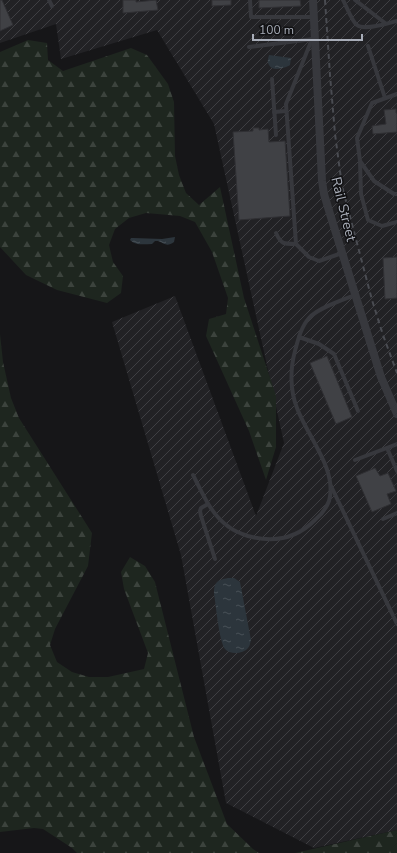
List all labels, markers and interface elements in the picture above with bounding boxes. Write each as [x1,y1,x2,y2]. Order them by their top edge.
scale bar [253,16,362,42]
text: 100 m [259,22,294,38]
street label: Rail Street [326,175,361,244]

